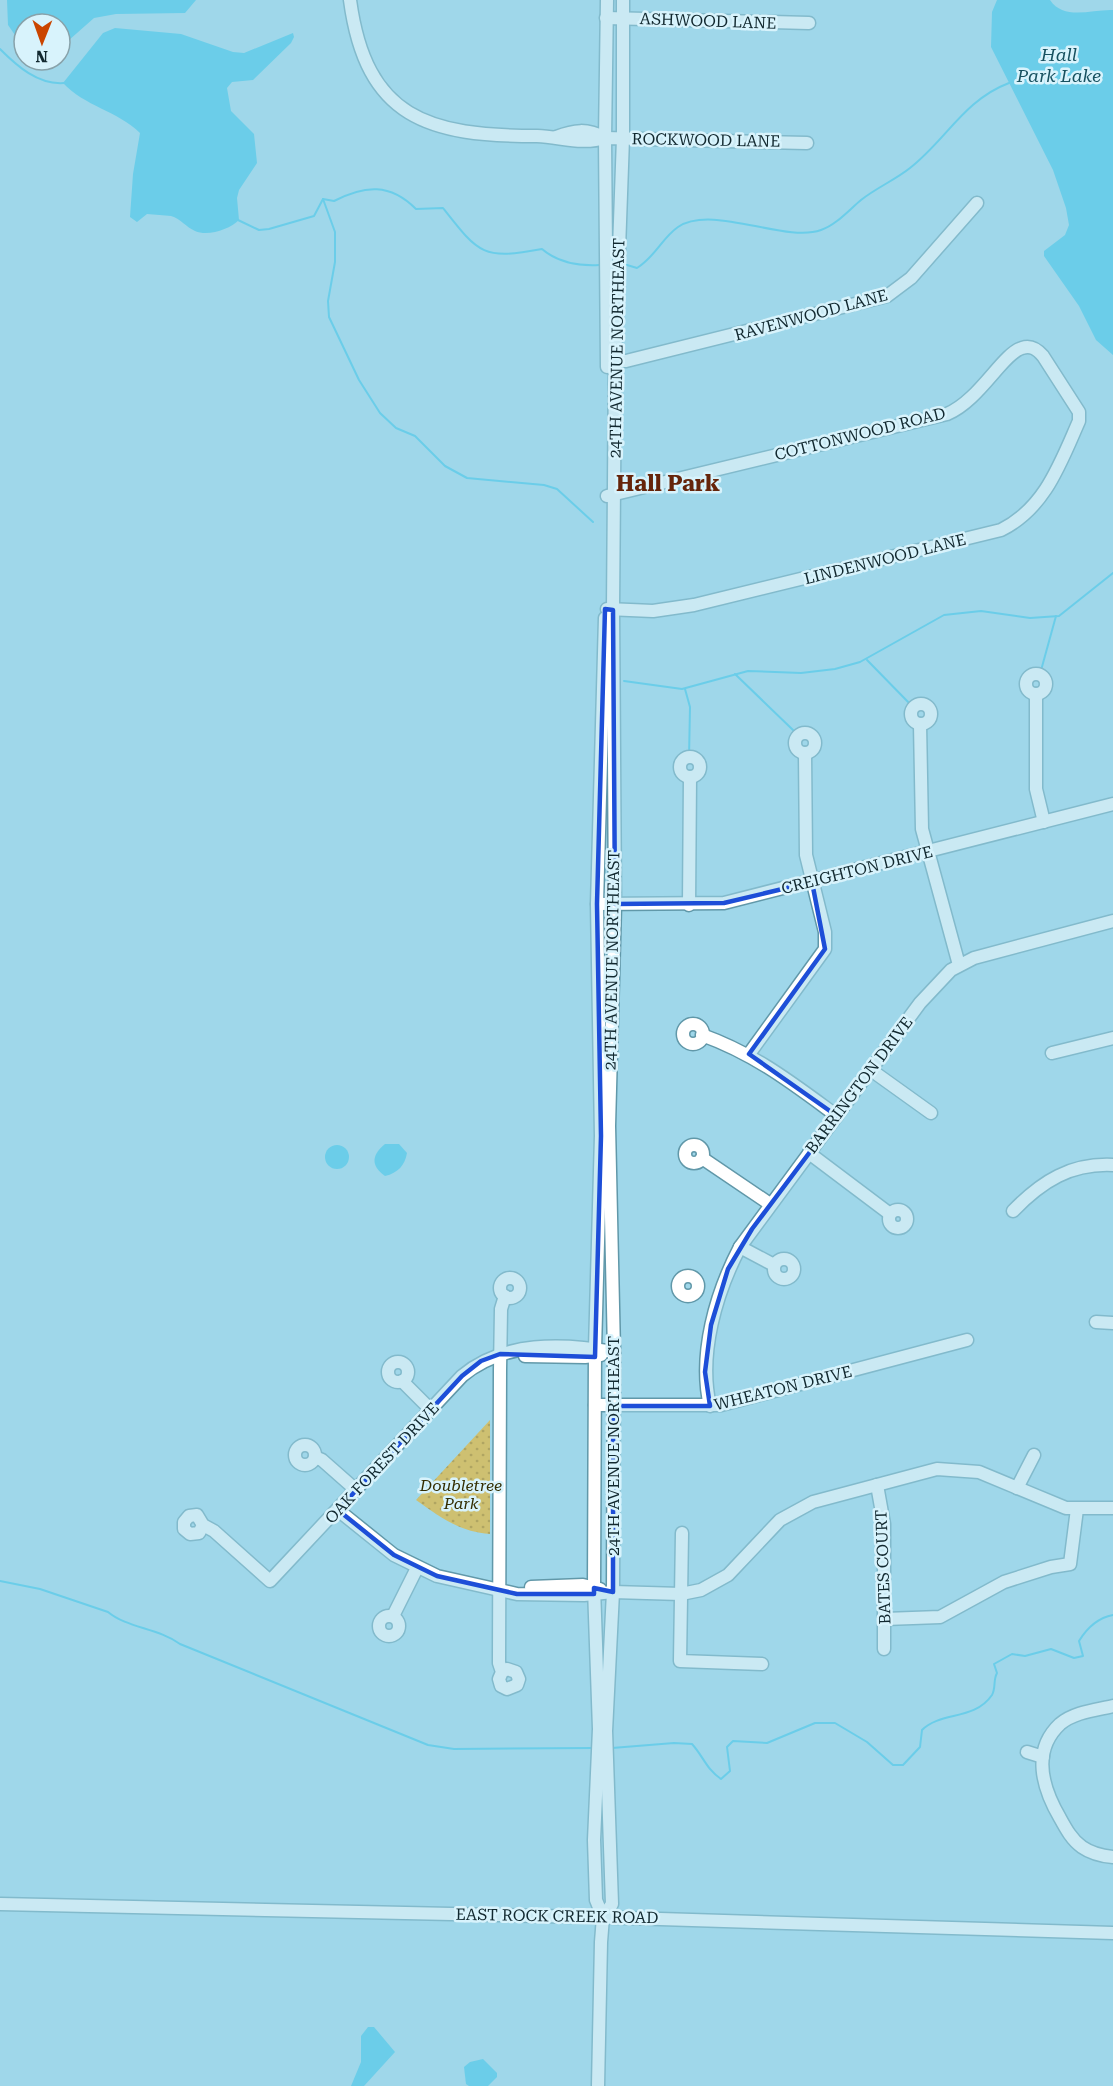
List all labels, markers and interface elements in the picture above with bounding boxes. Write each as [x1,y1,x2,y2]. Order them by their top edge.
street label: ASHWOOD LANE [639,9,777,33]
north arrow [12,12,72,72]
water label: Hall Park Lake [1016,44,1101,86]
text: N [35,47,48,66]
street label: ROCKWOOD LANE [631,129,781,151]
street label: 24TH AVENUE NORTHEAST [606,237,628,458]
street label: RAVENWOOD LANE [732,285,890,345]
street label: COTTONWOOD ROAD [773,404,947,464]
district label: Hall Park [616,471,720,496]
street label: LINDENWOOD LANE [802,530,968,588]
street label: CREIGHTON DRIVE [779,842,935,898]
street label: 24TH AVENUE NORTHEAST [601,849,623,1070]
street label: BARRINGTON DRIVE [801,1013,917,1157]
street label: 24TH AVENUE NORTHEAST [604,1336,623,1556]
street label: WHEATON DRIVE [712,1362,854,1414]
street label: OAK FOREST DRIVE [321,1399,443,1527]
park label: Doubletree Park [419,1476,502,1513]
street label: BATES COURT [871,1509,894,1625]
street label: EAST ROCK CREEK ROAD [455,1905,659,1927]

